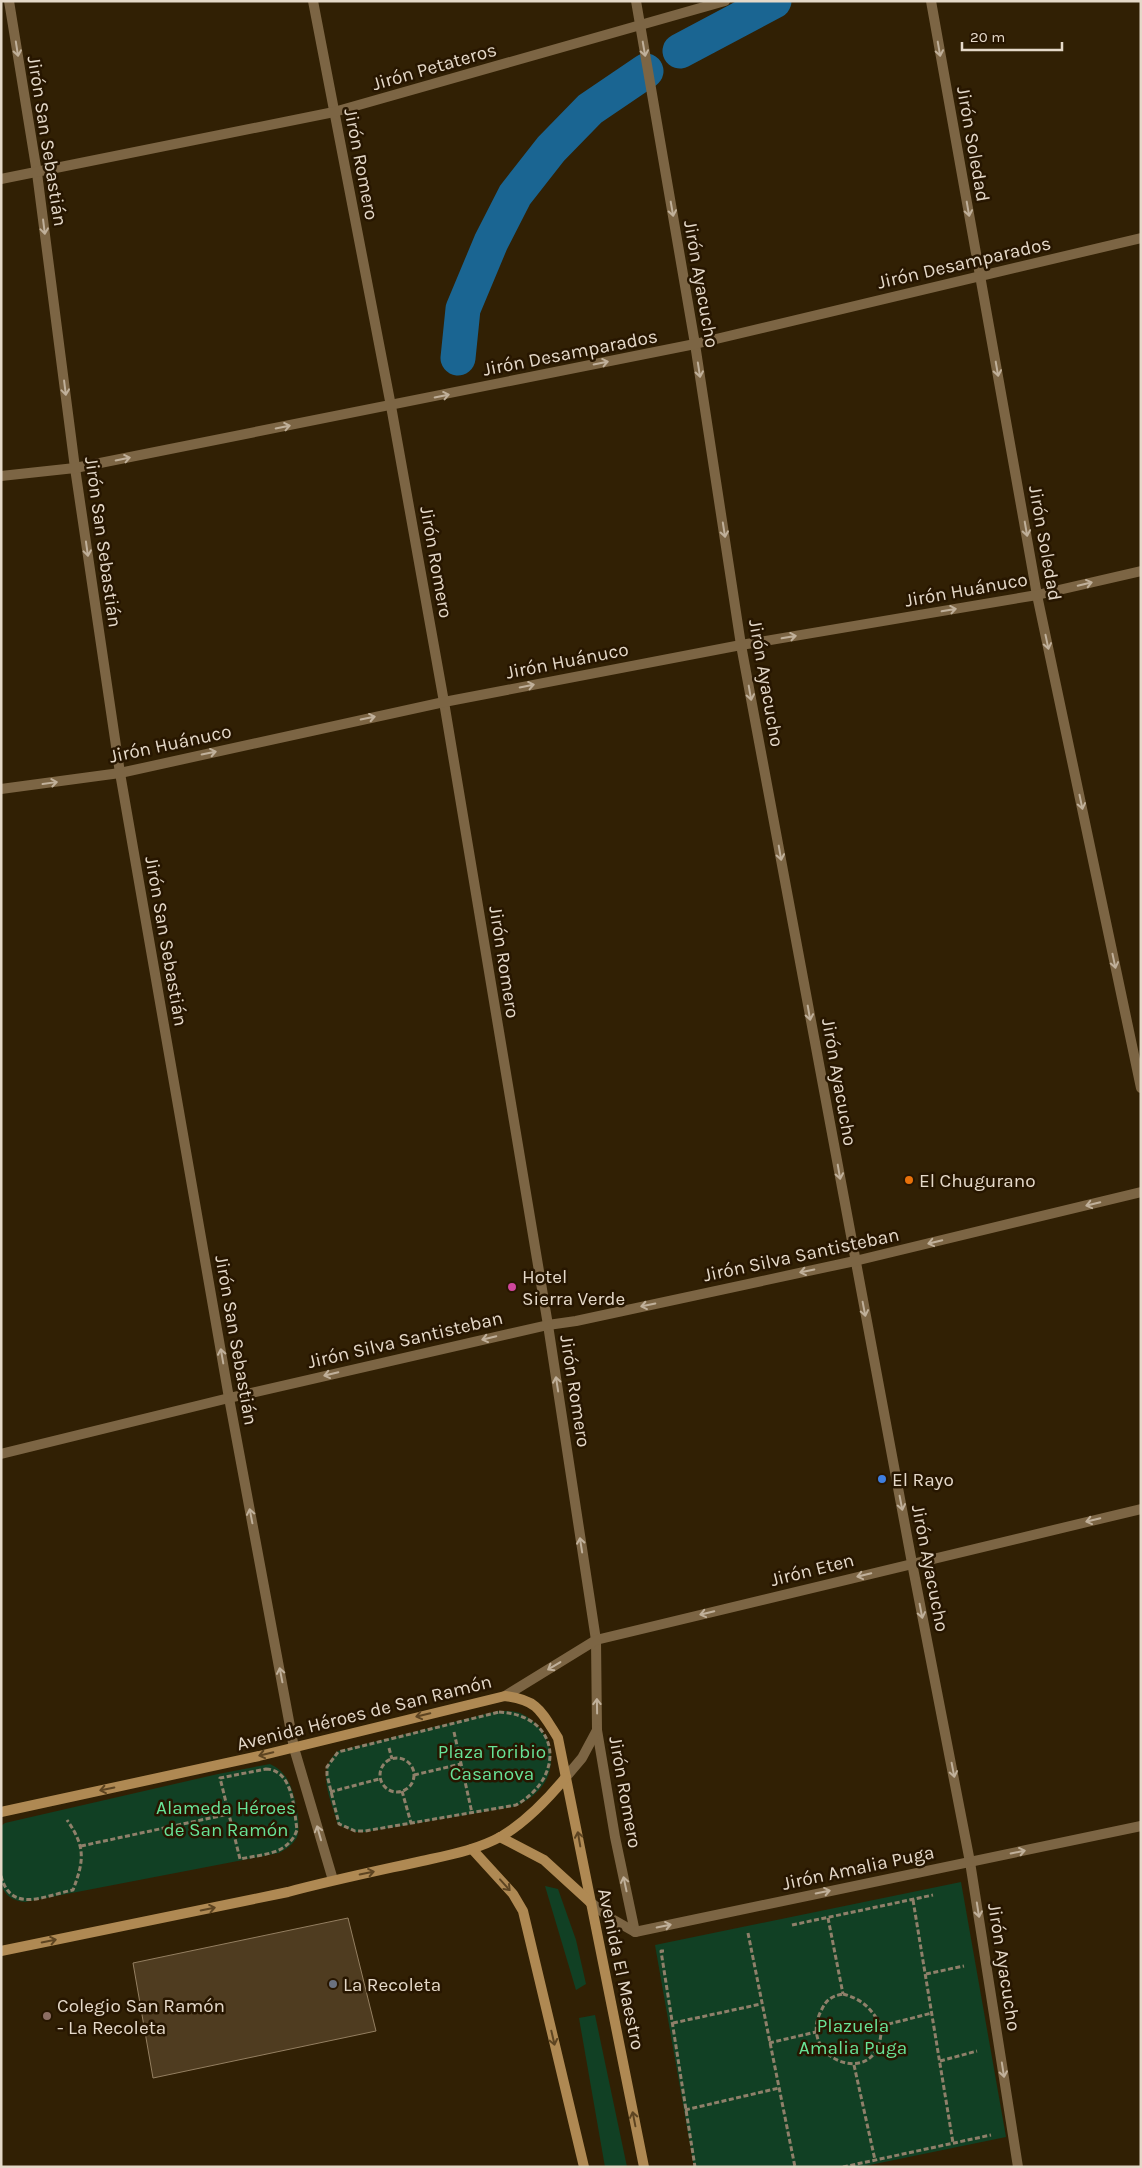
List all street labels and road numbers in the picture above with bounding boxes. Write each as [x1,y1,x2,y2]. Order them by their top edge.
street label: Jirón Petateros [369,39,499,95]
street label: Jirón San Sebastián [23,54,71,228]
street label: Jirón Soledad [952,85,994,203]
street label: Jirón Romero [339,106,383,222]
street label: Jirón Ayacucho [679,219,723,350]
street label: Jirón Desamparados [875,232,1053,294]
street label: Jirón Desamparados [481,325,659,381]
street label: Jirón San Sebastián [80,455,126,629]
street label: Jirón Soledad [1024,484,1066,602]
street label: Jirón Romero [415,504,457,620]
street label: Jirón Huánuco [903,568,1029,612]
street label: Jirón Ayacucho [744,618,788,749]
street label: Jirón Huánuco [504,638,630,684]
street label: Jirón Huánuco [107,720,233,768]
street label: Jirón San Sebastián [140,854,192,1028]
street label: Jirón Romero [484,904,524,1020]
street label: Jirón Ayacucho [817,1017,861,1148]
street label: Jirón Silva Santisteban [701,1223,901,1287]
street label: Jirón San Sebastián [210,1253,262,1427]
street label: Jirón Silva Santisteban [305,1307,505,1373]
street label: Jirón Romero [555,1333,595,1449]
street label: Jirón Ayacucho [907,1503,953,1634]
street label: Jirón Eten [768,1549,856,1591]
street label: Avenida Héroes de San Ramón [234,1671,494,1755]
street label: Jirón Romero [604,1734,646,1850]
street label: Jirón Amalia Puga [780,1841,936,1895]
street label: Avenida El Maestro [593,1887,649,2052]
street label: Jirón Ayacucho [983,1902,1025,2033]

